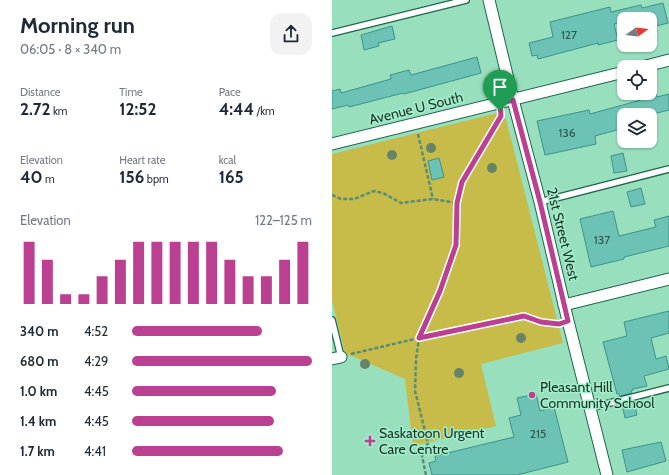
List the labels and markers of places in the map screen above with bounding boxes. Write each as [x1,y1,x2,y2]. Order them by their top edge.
pin [483,70,517,111]
place label: Pleasant Hill Community School [540,378,655,412]
marker: Pleasant Hill Community School [527,390,537,400]
place label: Saskatoon Urgent Care Centre [379,424,485,458]
marker: Saskatoon Urgent Care Centre [364,435,376,447]

